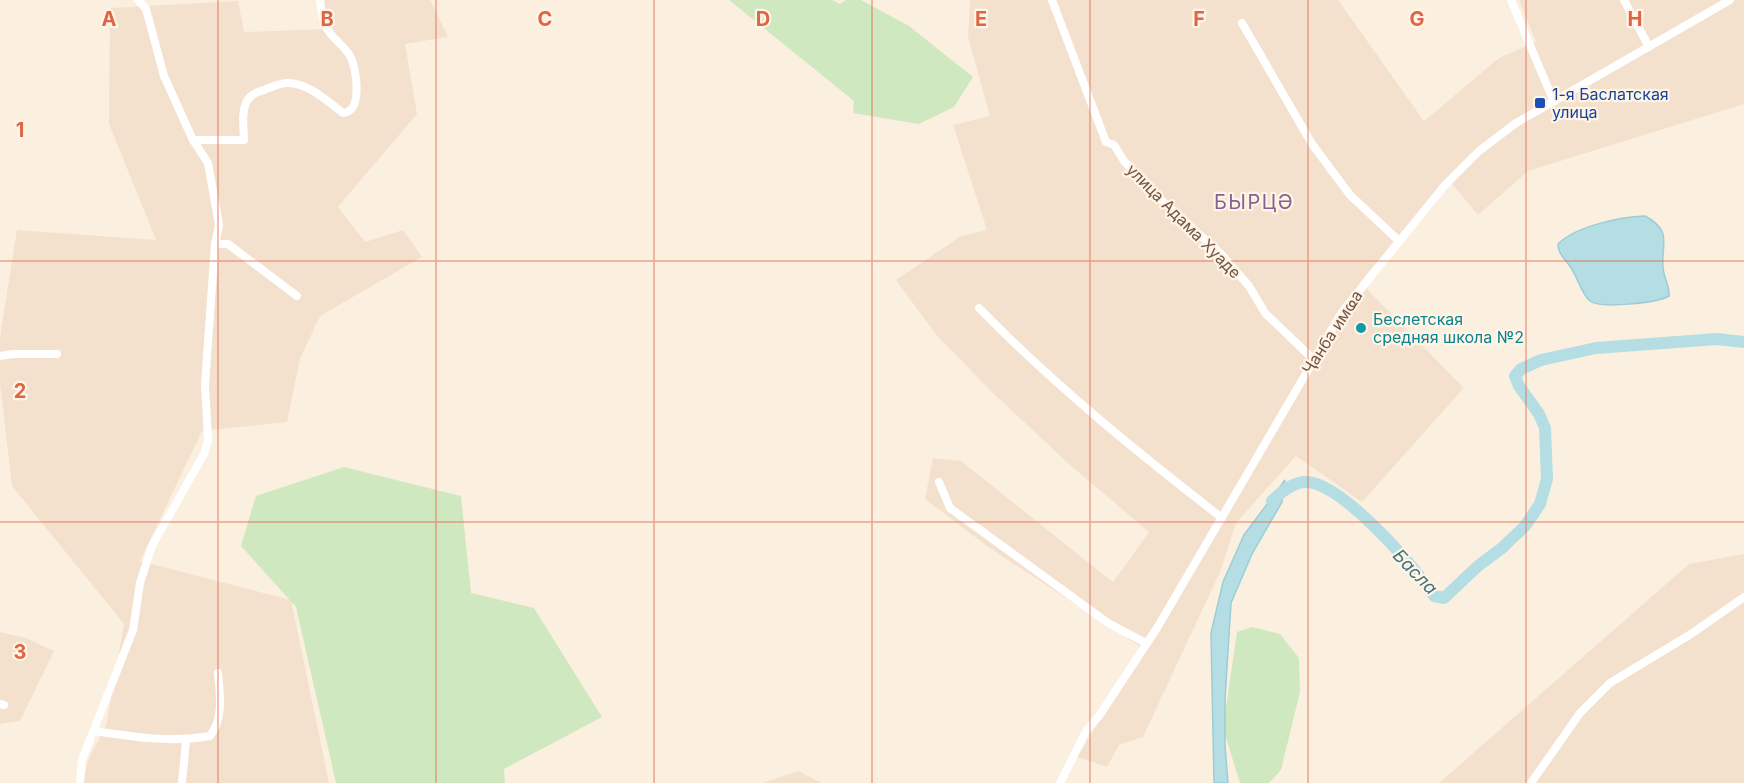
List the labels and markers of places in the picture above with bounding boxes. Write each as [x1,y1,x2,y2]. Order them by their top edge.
place label: 1-я Баслатская улица [1552,84,1669,122]
marker: 1-я Баслатская улица [1533,96,1547,110]
place label: Беслетская средняя школа №2 [1373,309,1524,347]
marker: Беслетская средняя школа №2 [1354,321,1368,335]

